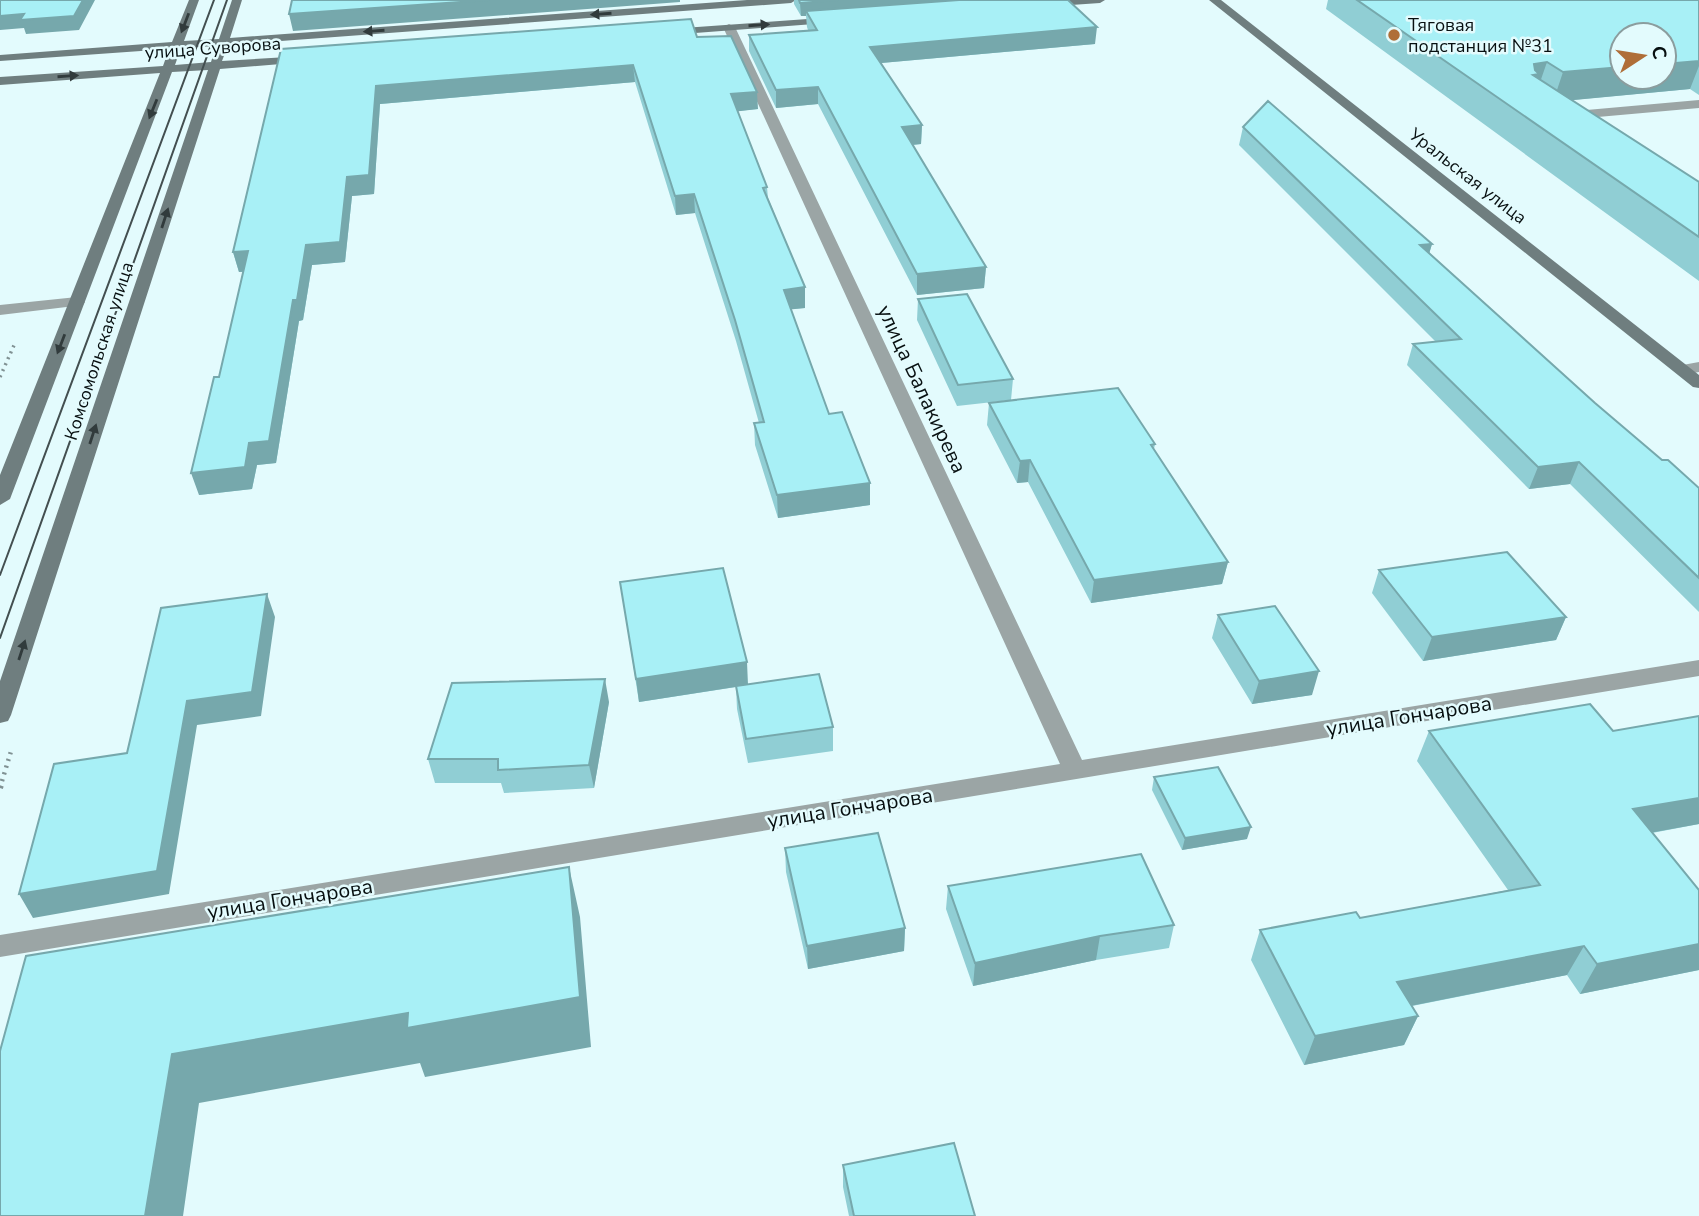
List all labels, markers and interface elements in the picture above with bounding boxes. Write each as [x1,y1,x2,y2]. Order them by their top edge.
one-way arrow [589,9,611,20]
one-way arrow [180,12,191,33]
place label: Тяговая подстанция №31 [1408,13,1553,58]
one-way arrow [748,19,770,30]
north arrow [1608,21,1678,91]
one-way arrow [362,26,384,37]
marker: Тяговая подстанция №31 [1386,27,1402,43]
street label: улица Суворова [144,31,282,65]
text: С [1645,44,1673,62]
one-way arrow [57,70,79,81]
one-way arrow [148,99,159,120]
street label: Уральская улица [1403,122,1532,230]
one-way arrow [160,207,171,228]
street label: Комсомольская улица [59,259,139,443]
street label: улица Балакирева [871,300,973,478]
one-way arrow [55,333,66,354]
one-way arrow [89,423,99,444]
one-way arrow [17,639,27,660]
street label: улица Гончарова [1324,689,1494,743]
street label: улица Гончарова [765,781,935,835]
street label: улица Гончарова [205,872,375,926]

